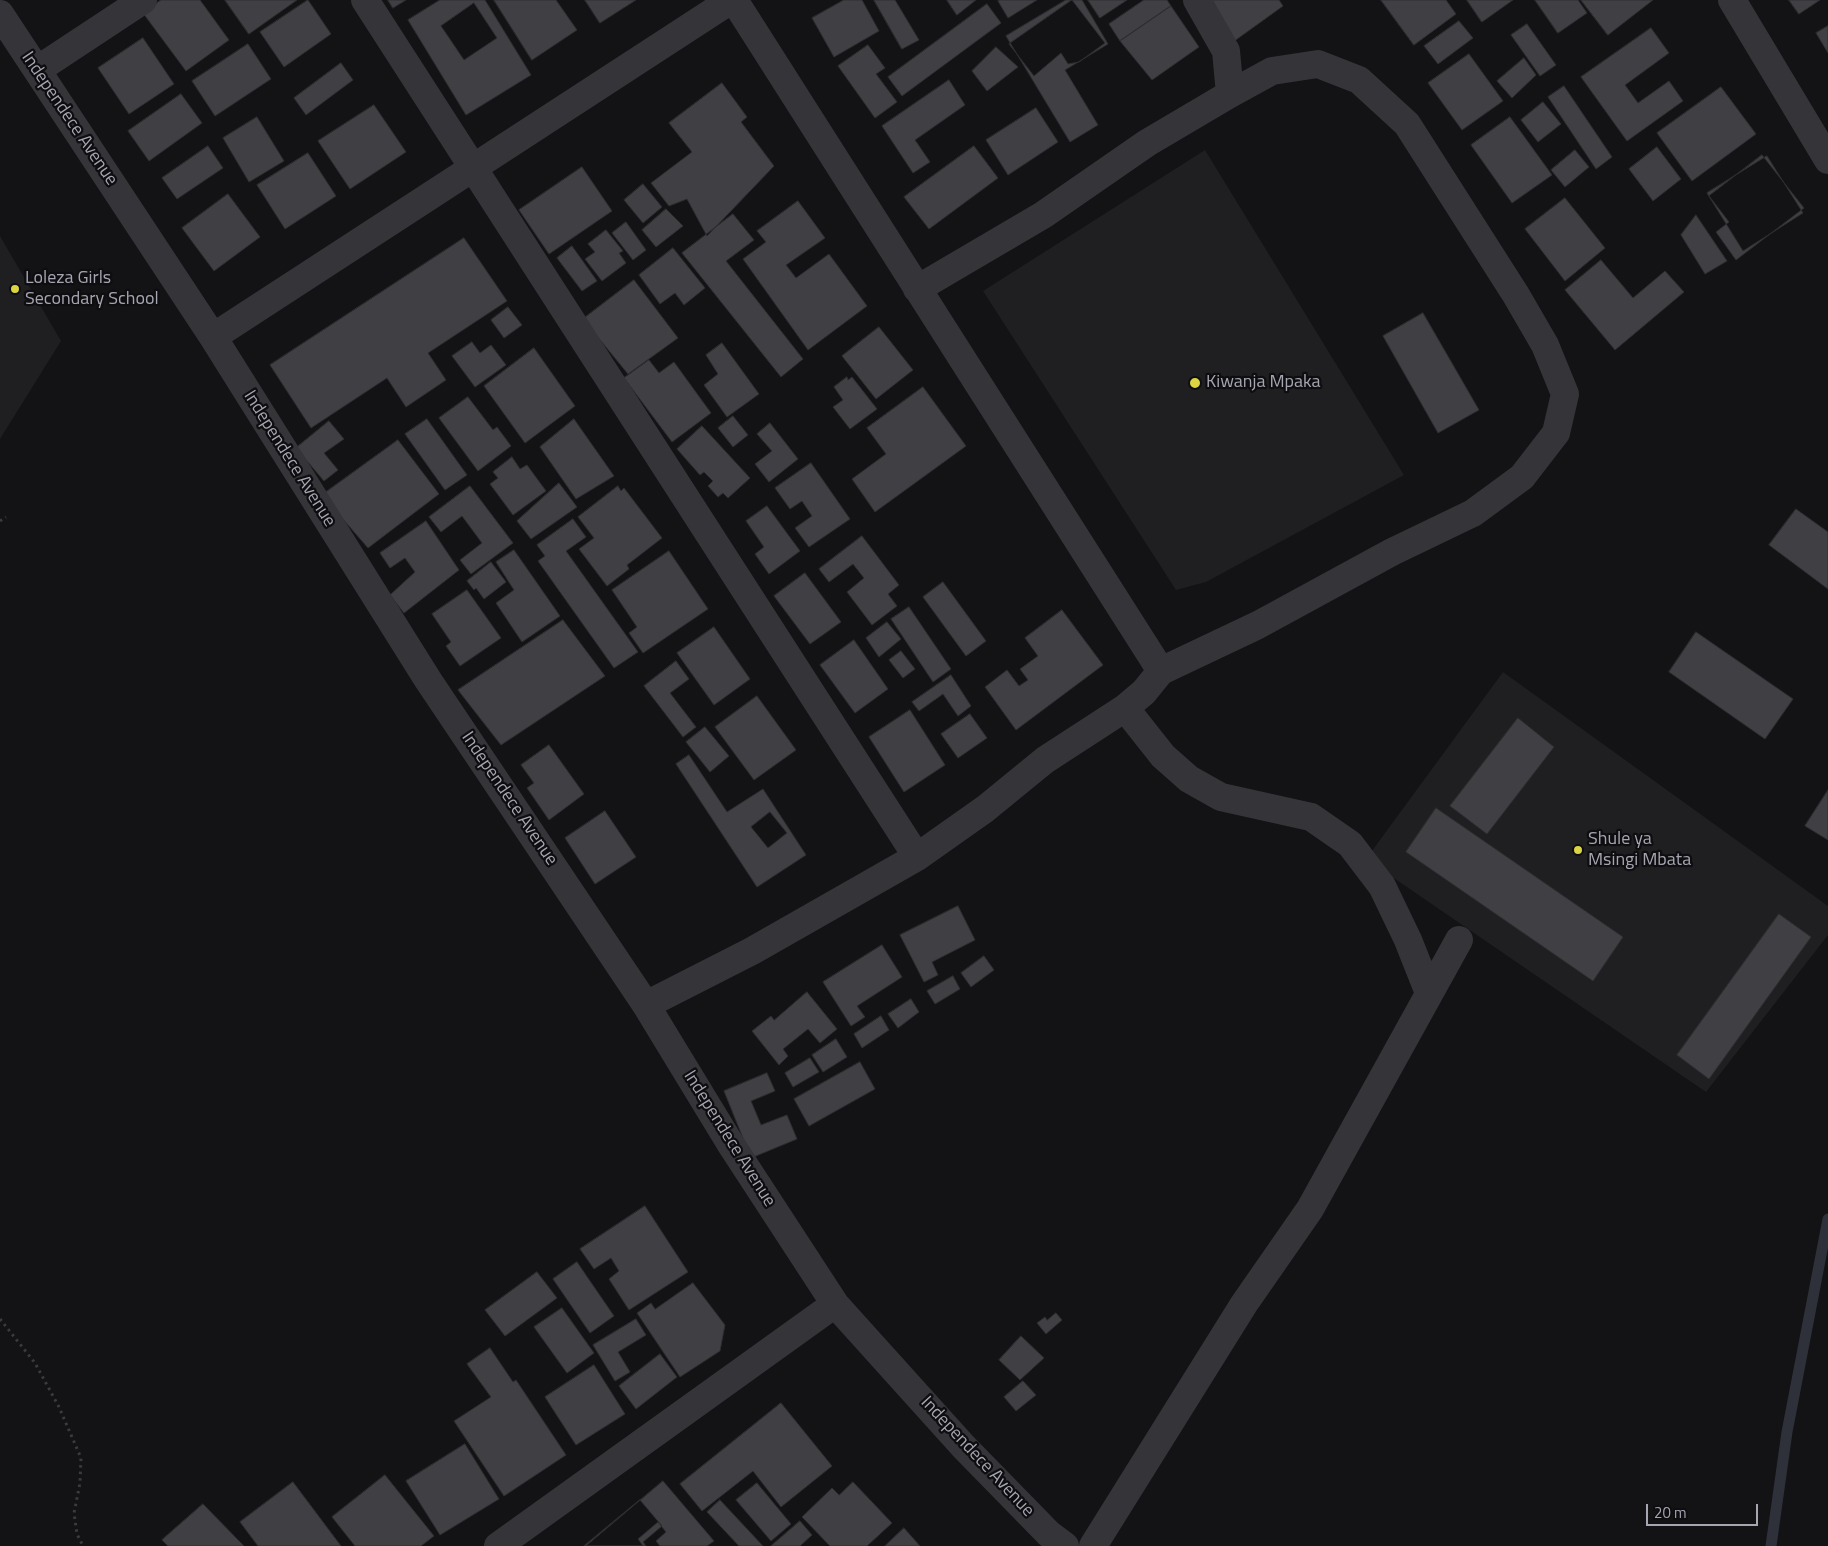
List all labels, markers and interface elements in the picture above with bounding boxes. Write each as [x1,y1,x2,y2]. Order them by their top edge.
street label: Independece Avenue [16,48,122,190]
place label: Loleza Girls Secondary School [25,268,159,310]
marker: Loleza Girls Secondary School [9,283,21,295]
place label: Kiwanja Mpaka [1206,372,1321,394]
marker: Kiwanja Mpaka [1188,376,1202,390]
street label: Independece Avenue [238,387,340,531]
street label: Independece Avenue [456,728,562,870]
place label: Shule ya Msingi Mbata [1588,829,1691,872]
marker: Shule ya Msingi Mbata [1572,844,1584,856]
street label: Independece Avenue [678,1067,780,1211]
street label: Independece Avenue [916,1392,1038,1522]
scale bar [1648,1494,1760,1526]
text: 20 m [1654,1501,1687,1524]

